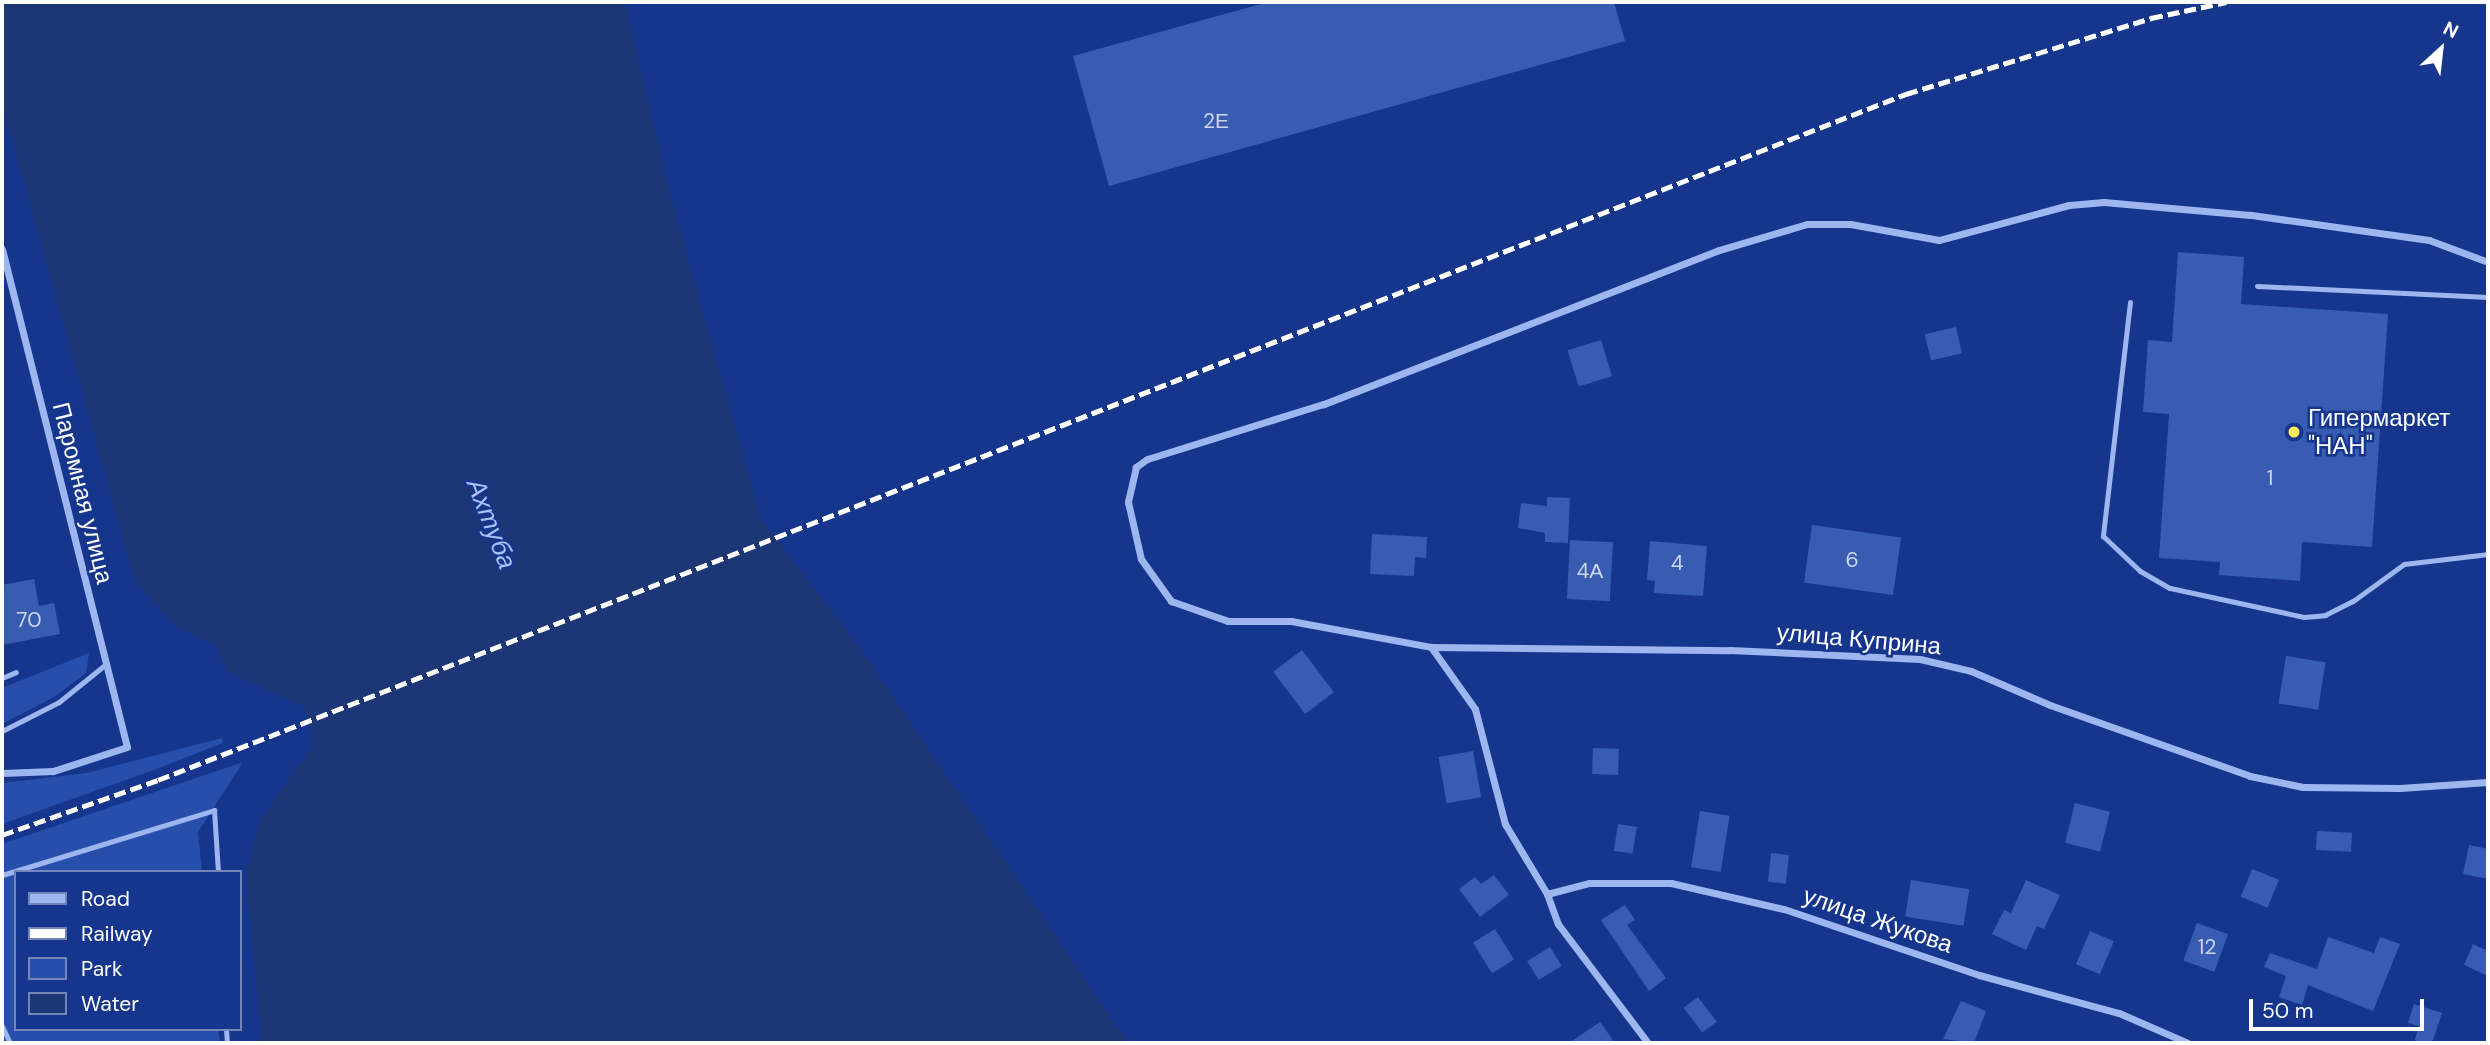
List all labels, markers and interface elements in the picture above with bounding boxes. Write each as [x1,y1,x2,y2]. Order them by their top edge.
north arrow [2406,14,2476,84]
text: N [2439,16,2463,44]
house number: 2Е [1203,108,1229,134]
street label: Паромная улица [47,399,119,587]
place label: Гипермаркет "НАН" [2308,404,2450,460]
marker: Гипермаркет "НАН" [2286,424,2302,440]
house number: 1 [2267,465,2273,491]
water label: Ахтуба [460,474,522,574]
house number: 6 [1845,547,1859,573]
house number: 4 [1671,550,1683,576]
house number: 4А [1577,558,1603,584]
house number: 70 [16,607,42,633]
street label: улица Куприна [1776,617,1942,661]
legend [14,870,242,1031]
street label: улица Жукова [1799,881,1957,959]
text: Road [81,885,130,913]
text: Railway [81,920,153,948]
house number: 12 [2198,934,2216,960]
text: Park [81,955,122,983]
scale bar [2252,986,2427,1030]
text: Water [81,990,139,1018]
text: 50 m [2262,997,2313,1025]

